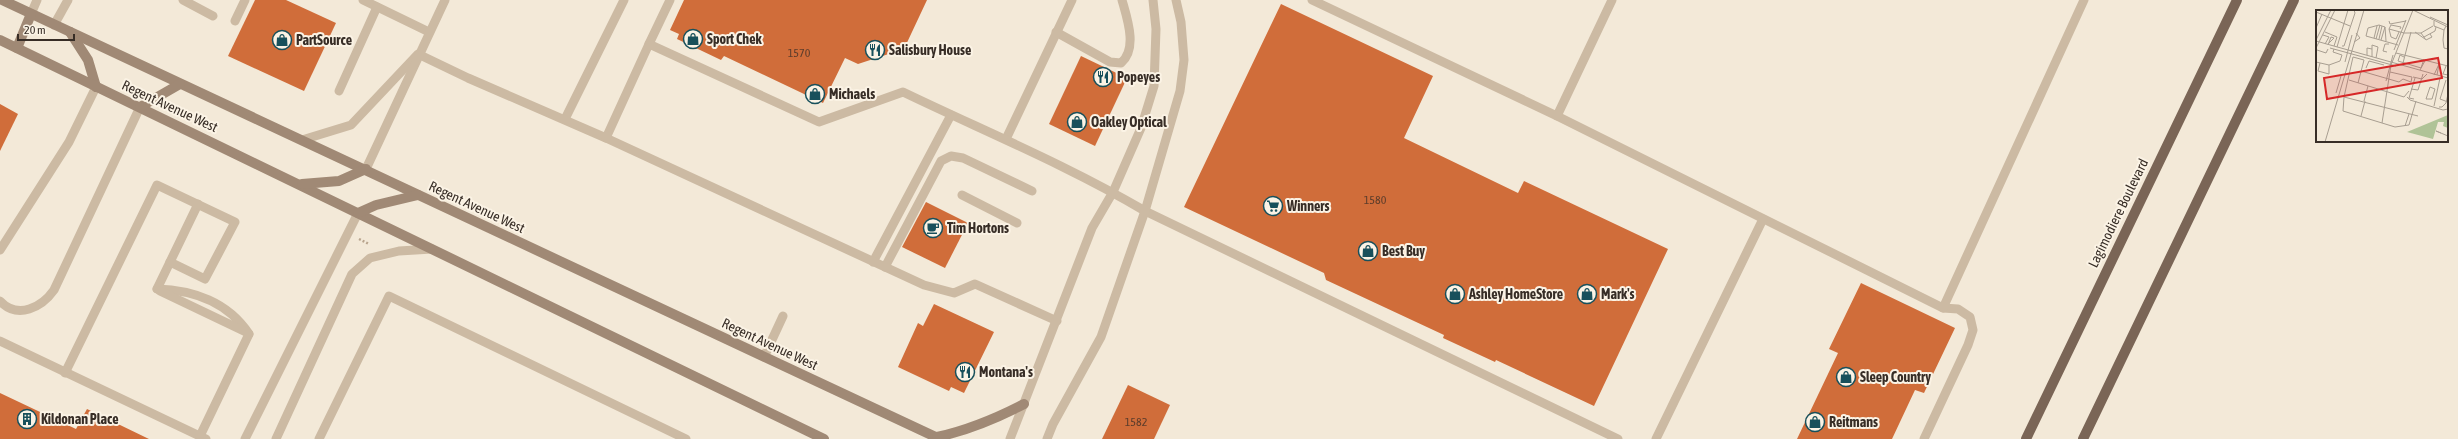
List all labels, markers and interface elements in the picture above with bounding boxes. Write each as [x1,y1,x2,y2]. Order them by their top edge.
inset map [2316,10,2448,142]
scale bar [18,16,74,42]
text: 20 m [24,23,46,37]
shop icon: Sport Chek [682,28,704,50]
shop icon: PartSource [271,29,293,51]
place label: Sport Chek [707,31,762,47]
place label: PartSource [296,32,352,48]
restaurant icon: Salisbury House [864,39,886,61]
place label: Salisbury House [889,42,971,58]
house number: 1570 [788,46,811,60]
restaurant icon: Popeyes [1092,66,1114,88]
place label: Popeyes [1117,69,1160,85]
street label: Regent Avenue West [120,77,220,135]
shop icon: Michaels [804,83,826,105]
place label: Michaels [829,86,875,102]
shop icon: Oakley Optical [1066,111,1088,133]
place label: Oakley Optical [1091,114,1167,130]
street label: Lagimodiere Boulevard [2085,156,2151,270]
street label: Regent Avenue West [427,178,527,236]
house number: 1580 [1364,193,1387,207]
supermarket icon: Winners [1262,195,1284,217]
place label: Winners [1286,198,1329,214]
cafe icon: Tim Hortons [922,217,944,239]
place label: Tim Hortons [947,220,1009,236]
shop icon: Best Buy [1357,240,1379,262]
place label: Best Buy [1382,243,1425,259]
shop icon: Ashley HomeStore [1444,283,1466,305]
shop icon: Mark's [1576,283,1598,305]
place label: Ashley HomeStore [1468,286,1563,302]
place label: Mark's [1601,286,1634,302]
street label: Regent Avenue West [720,315,820,373]
restaurant icon: Montana's [954,361,976,383]
place label: Montana's [979,364,1033,380]
shop icon: Sleep Country [1835,366,1857,388]
place label: Sleep Country [1860,369,1931,385]
building icon: Kildonan Place [16,408,38,430]
place label: Kildonan Place [41,411,119,427]
shop icon: Reitmans [1804,411,1826,433]
place label: Reitmans [1829,414,1878,430]
house number: 1582 [1125,415,1147,429]

